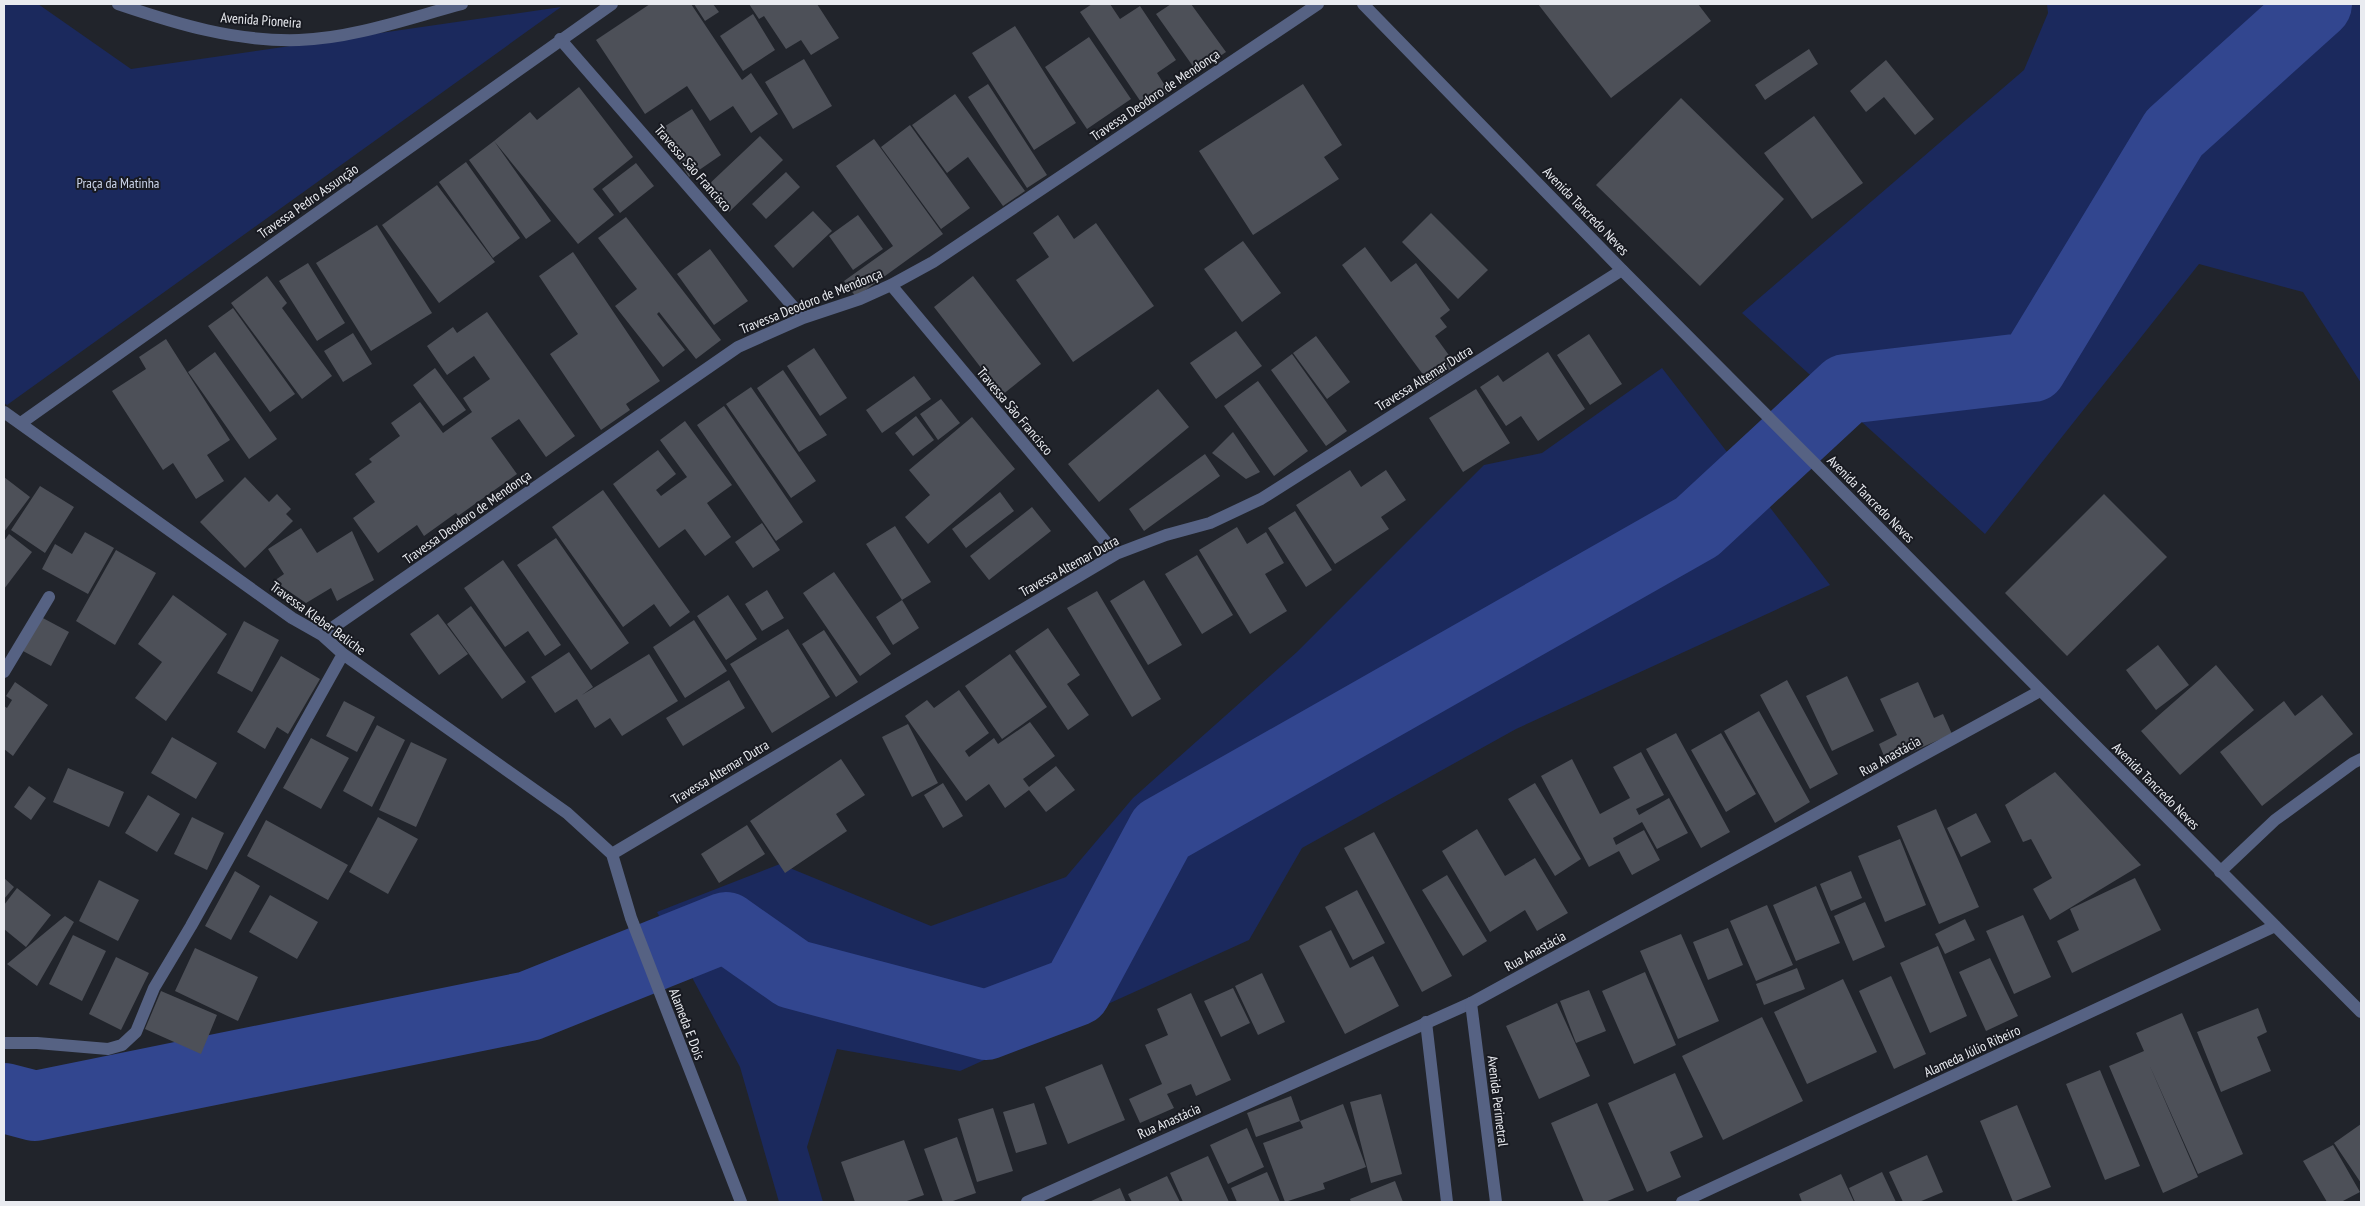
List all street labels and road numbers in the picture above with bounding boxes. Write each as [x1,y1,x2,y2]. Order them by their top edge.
street label: Avenida Pioneira [220,8,302,32]
street label: Travessa Deodoro de Mendonça [1087,45,1223,145]
street label: Travessa São Francisco [650,121,736,215]
street label: Travessa Pedro Assunção [254,160,362,242]
street label: Avenida Tancredo Neves [1539,163,1633,259]
street label: Travessa Deodoro de Mendonça [737,264,885,338]
street label: Travessa Altemar Dutra [1372,341,1476,415]
street label: Travessa São Francisco [973,363,1057,459]
street label: Avenida Tancredo Neves [1823,451,1919,547]
street label: Travessa Deodoro de Mendonça [399,466,535,568]
street label: Travessa Altemar Dutra [1016,531,1122,601]
street label: Travessa Kleber Beliche [267,577,370,659]
street label: Rua Anastácia [1856,732,1924,780]
street label: Travessa Altemar Dutra [668,736,772,808]
street label: Avenida Tancredo Neves [2108,738,2204,834]
street label: Rua Anastácia [1501,927,1569,975]
street label: Alameda E Dois [665,986,709,1063]
street label: Alameda Júlio Ribeiro [1921,1021,2023,1081]
street label: Avenida Perimetral [1484,1055,1513,1148]
street label: Rua Anastácia [1135,1099,1203,1143]

